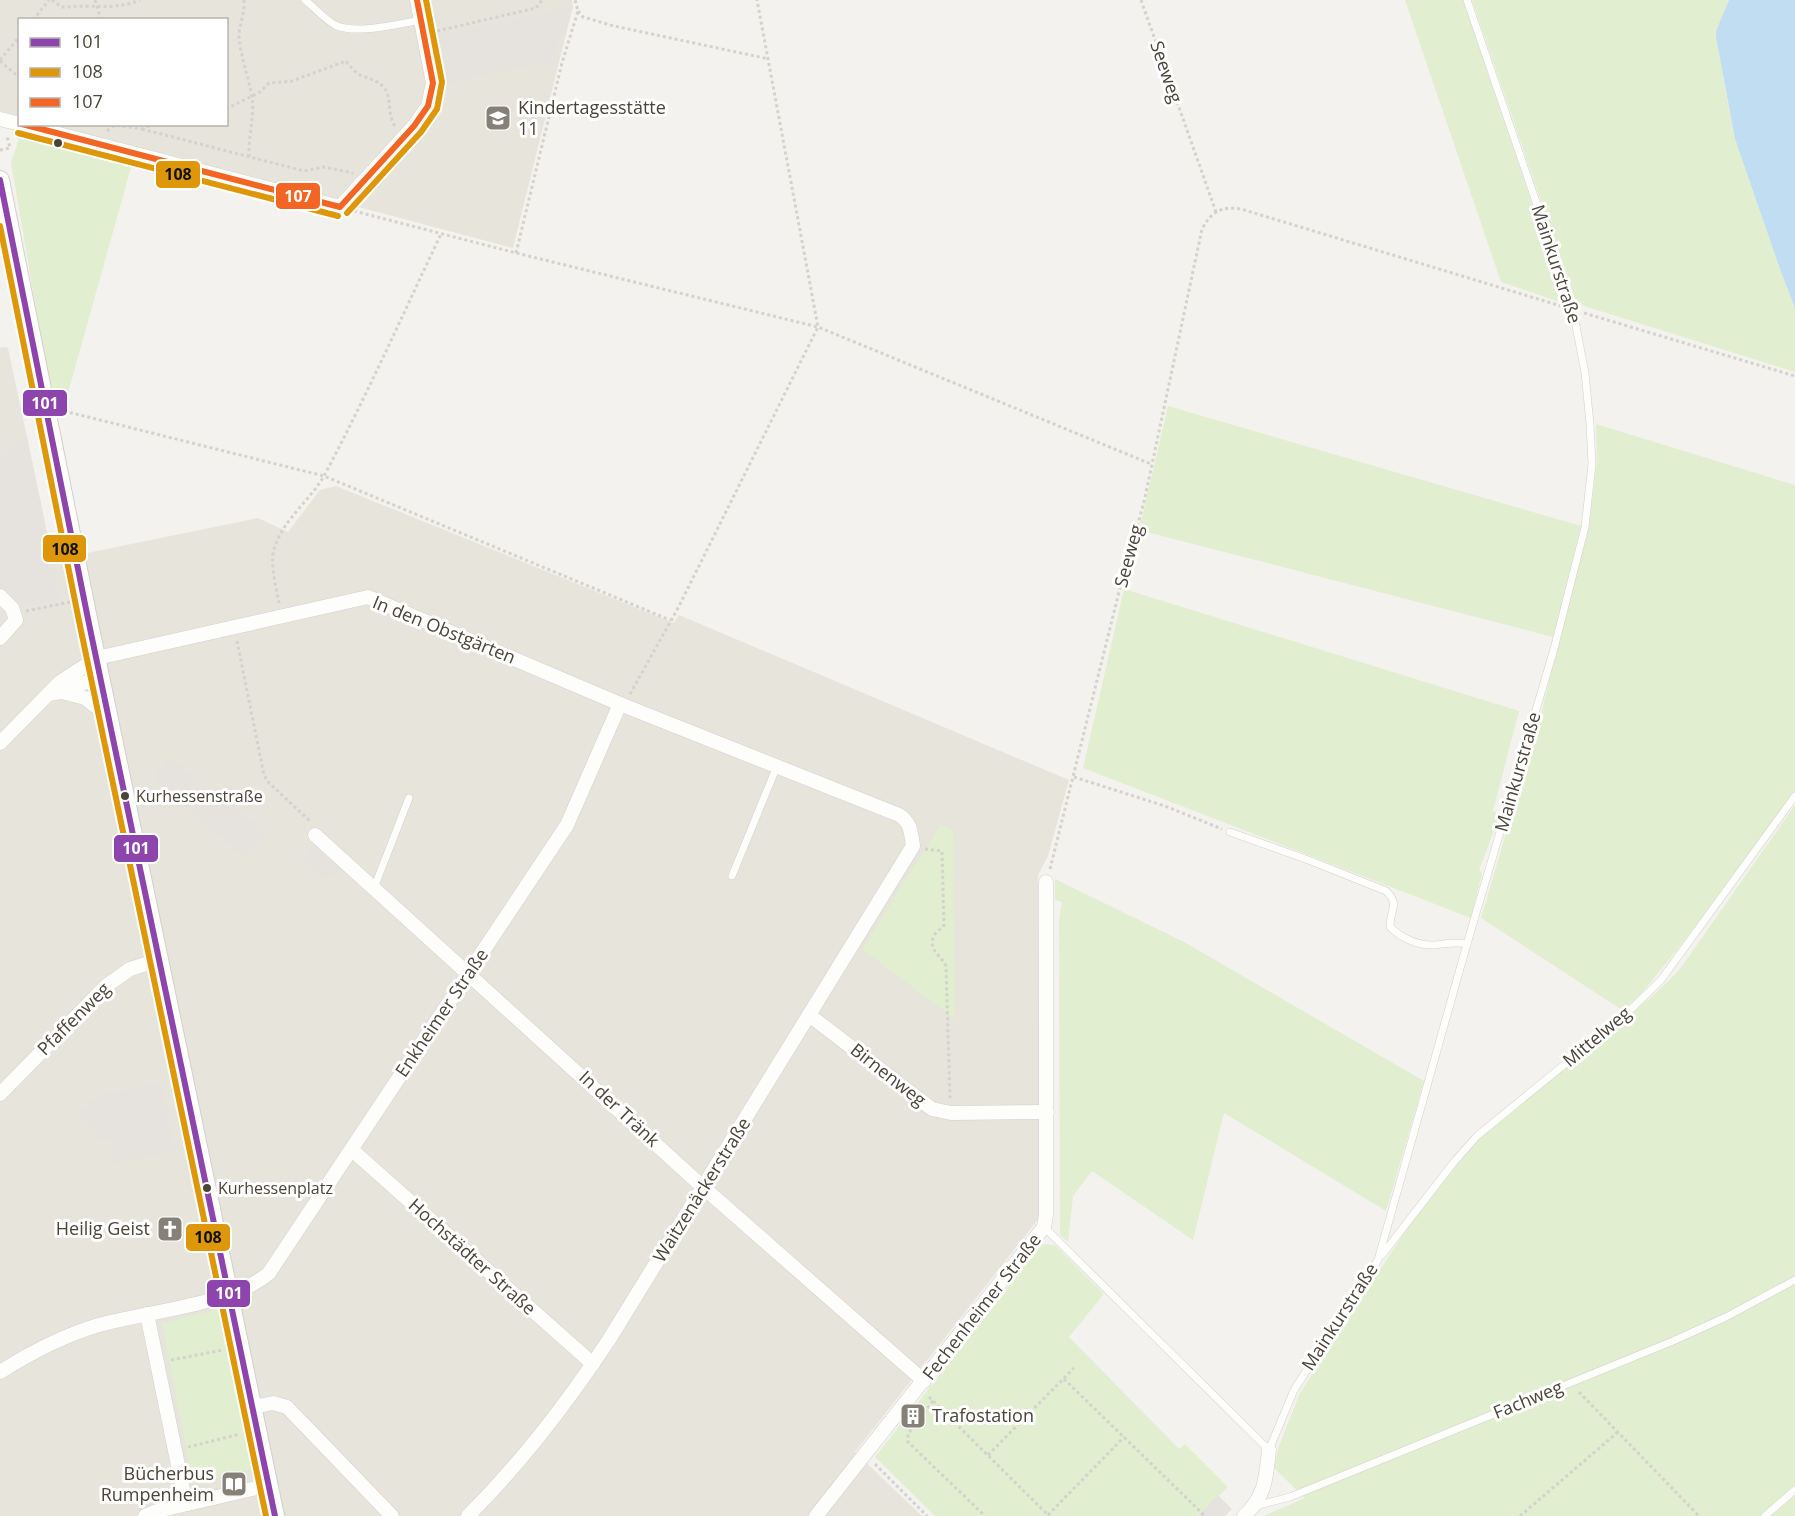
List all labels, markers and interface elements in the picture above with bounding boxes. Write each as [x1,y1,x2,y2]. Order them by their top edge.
legend [18,18,228,126]
text: 101 [72,29,103,53]
street label: Seeweg [1145,38,1189,106]
text: 108 [72,59,103,83]
text: 107 [72,89,103,113]
place label: Kindertagesstätte 11 [518,95,666,140]
school or university icon: Kindertagesstätte 11 [483,103,513,133]
unlabelled marker [52,137,64,149]
line badge: 108 [155,160,201,189]
text: 108 [164,163,192,185]
line badge: 107 [275,182,321,210]
text: 107 [284,185,312,207]
street label: Mainkurstraße [1526,201,1587,326]
line badge: 101 [22,389,68,417]
text: 101 [31,392,59,414]
street label: Seeweg [1108,522,1148,590]
line badge: 108 [42,534,87,563]
text: 108 [51,538,79,560]
street label: In den Obstgärten [369,589,519,669]
street label: Mainkurstraße [1489,709,1546,834]
place label: Kurhessenstraße [136,785,263,807]
marker: Kurhessenstraße [119,790,131,802]
line badge: 101 [113,834,159,863]
text: 101 [122,837,150,859]
street label: Enkheimer Straße [389,944,493,1081]
street label: Pfaffenweg [32,976,115,1060]
street label: Mittelweg [1557,1001,1636,1072]
street label: Birnenweg [846,1037,931,1111]
street label: In der Tränk [574,1065,665,1152]
street label: Waitzenäckerstraße [647,1113,755,1266]
place label: Kurhessenplatz [218,1177,333,1199]
marker: Kurhessenplatz [201,1182,213,1194]
street label: Hochstädter Straße [404,1193,541,1320]
church icon: Heilig Geist [155,1214,185,1244]
place label: Heilig Geist [56,1216,150,1240]
line badge: 108 [185,1223,231,1252]
text: 108 [194,1226,222,1248]
street label: Fechenheimer Straße [916,1228,1046,1385]
street label: Mainkurstraße [1296,1258,1383,1375]
line badge: 101 [206,1279,251,1308]
text: 101 [215,1282,243,1304]
street label: Fachweg [1489,1374,1566,1424]
building icon: Trafostation [898,1401,928,1431]
place label: Trafostation [932,1403,1034,1427]
place label: Bücherbus Rumpenheim [101,1461,214,1506]
library icon: Bücherbus Rumpenheim [219,1469,249,1499]

